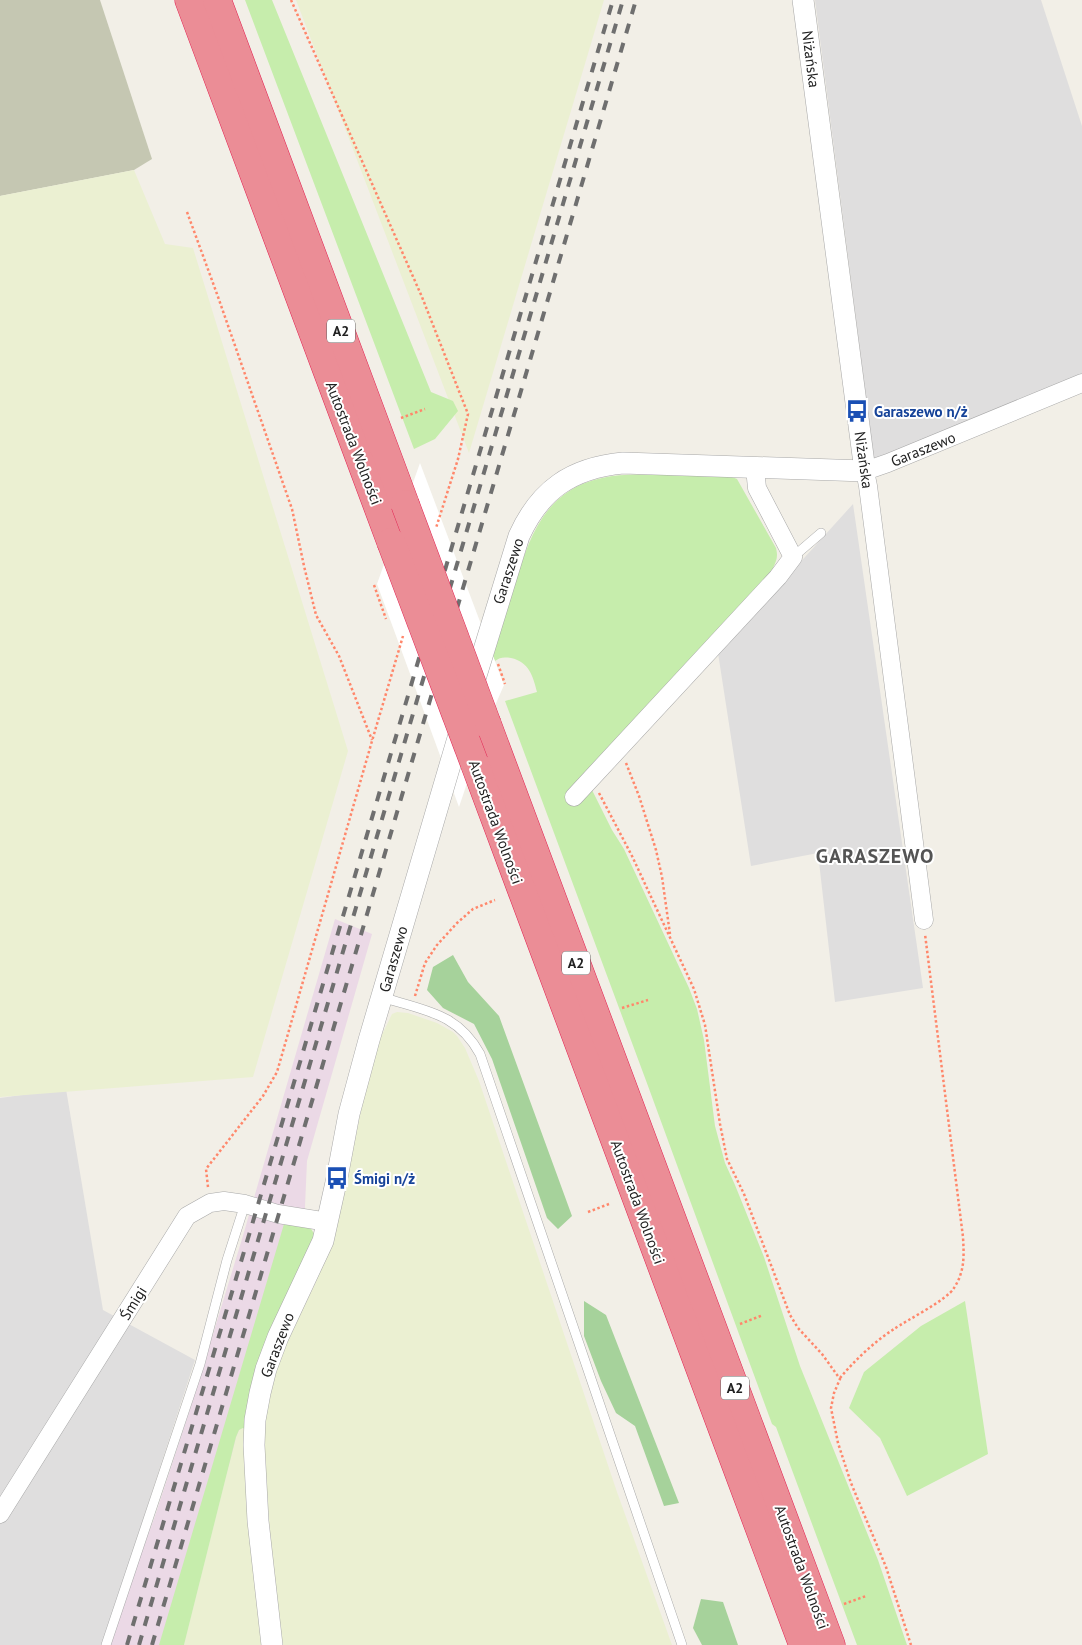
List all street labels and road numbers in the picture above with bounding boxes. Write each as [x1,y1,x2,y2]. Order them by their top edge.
street label: Niżańska [798,29,824,89]
road number: A2 [327,320,355,342]
street label: Autostrada Wolności [322,379,386,507]
street label: Garaszewo [888,427,958,471]
street label: Niżańska [851,430,877,490]
street label: Garaszewo [488,536,528,606]
street label: Autostrada Wolności [465,757,527,887]
street label: Garaszewo [374,924,412,994]
road number: A2 [562,951,590,974]
street label: Autostrada Wolności [607,1137,669,1267]
street label: Śmigi [115,1283,151,1323]
street label: Garaszewo [256,1310,298,1380]
road number: A2 [721,1376,749,1400]
street label: Autostrada Wolności [771,1502,833,1632]

